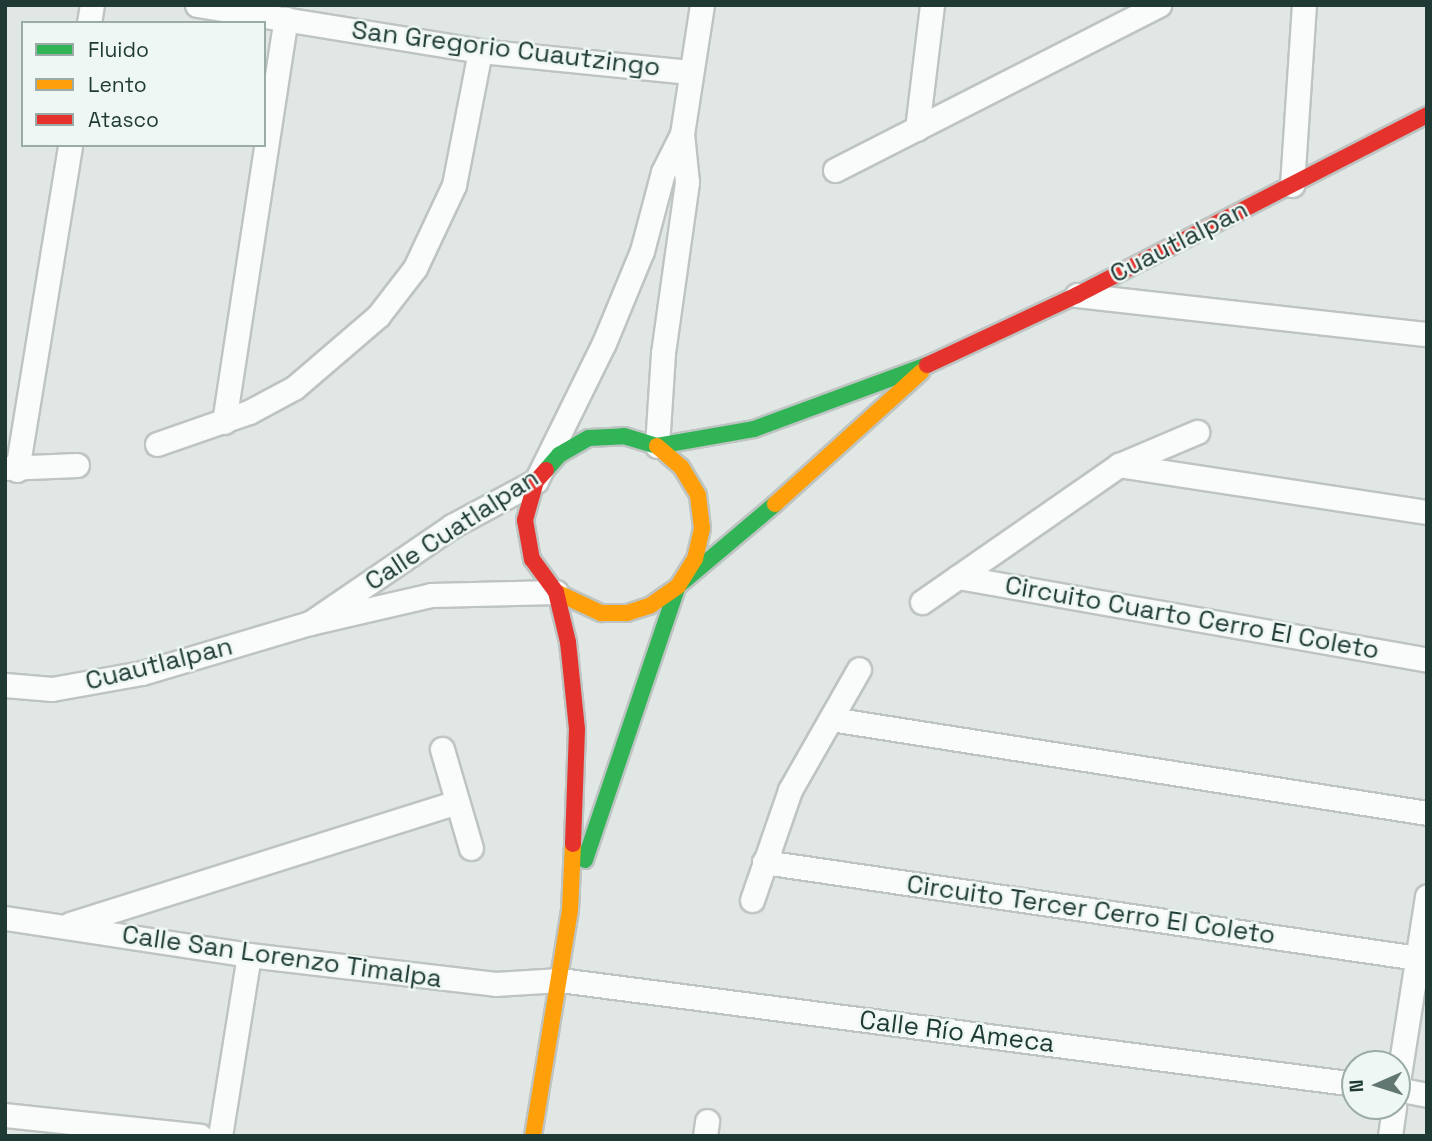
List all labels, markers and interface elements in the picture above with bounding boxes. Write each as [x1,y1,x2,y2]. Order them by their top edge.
street label: San Gregorio Cuautzingo [350,15,662,83]
legend [21,21,266,147]
text: Fluido [88,36,149,63]
text: Lento [88,71,147,98]
text: Atasco [88,106,159,133]
street label: Cuautlalpan [1105,194,1253,290]
street label: Calle Cuatlalpan [359,462,545,598]
street label: Circuito Cuarto Cerro El Coleto [1003,570,1381,666]
street label: Cuautlalpan [82,631,236,697]
street label: Circuito Tercer Cerro El Coleto [904,869,1278,951]
street label: Calle San Lorenzo Timalpa [120,919,444,995]
street label: Calle Río Ameca [858,1005,1056,1059]
north arrow [1341,1050,1411,1120]
text: N [1344,1079,1369,1093]

